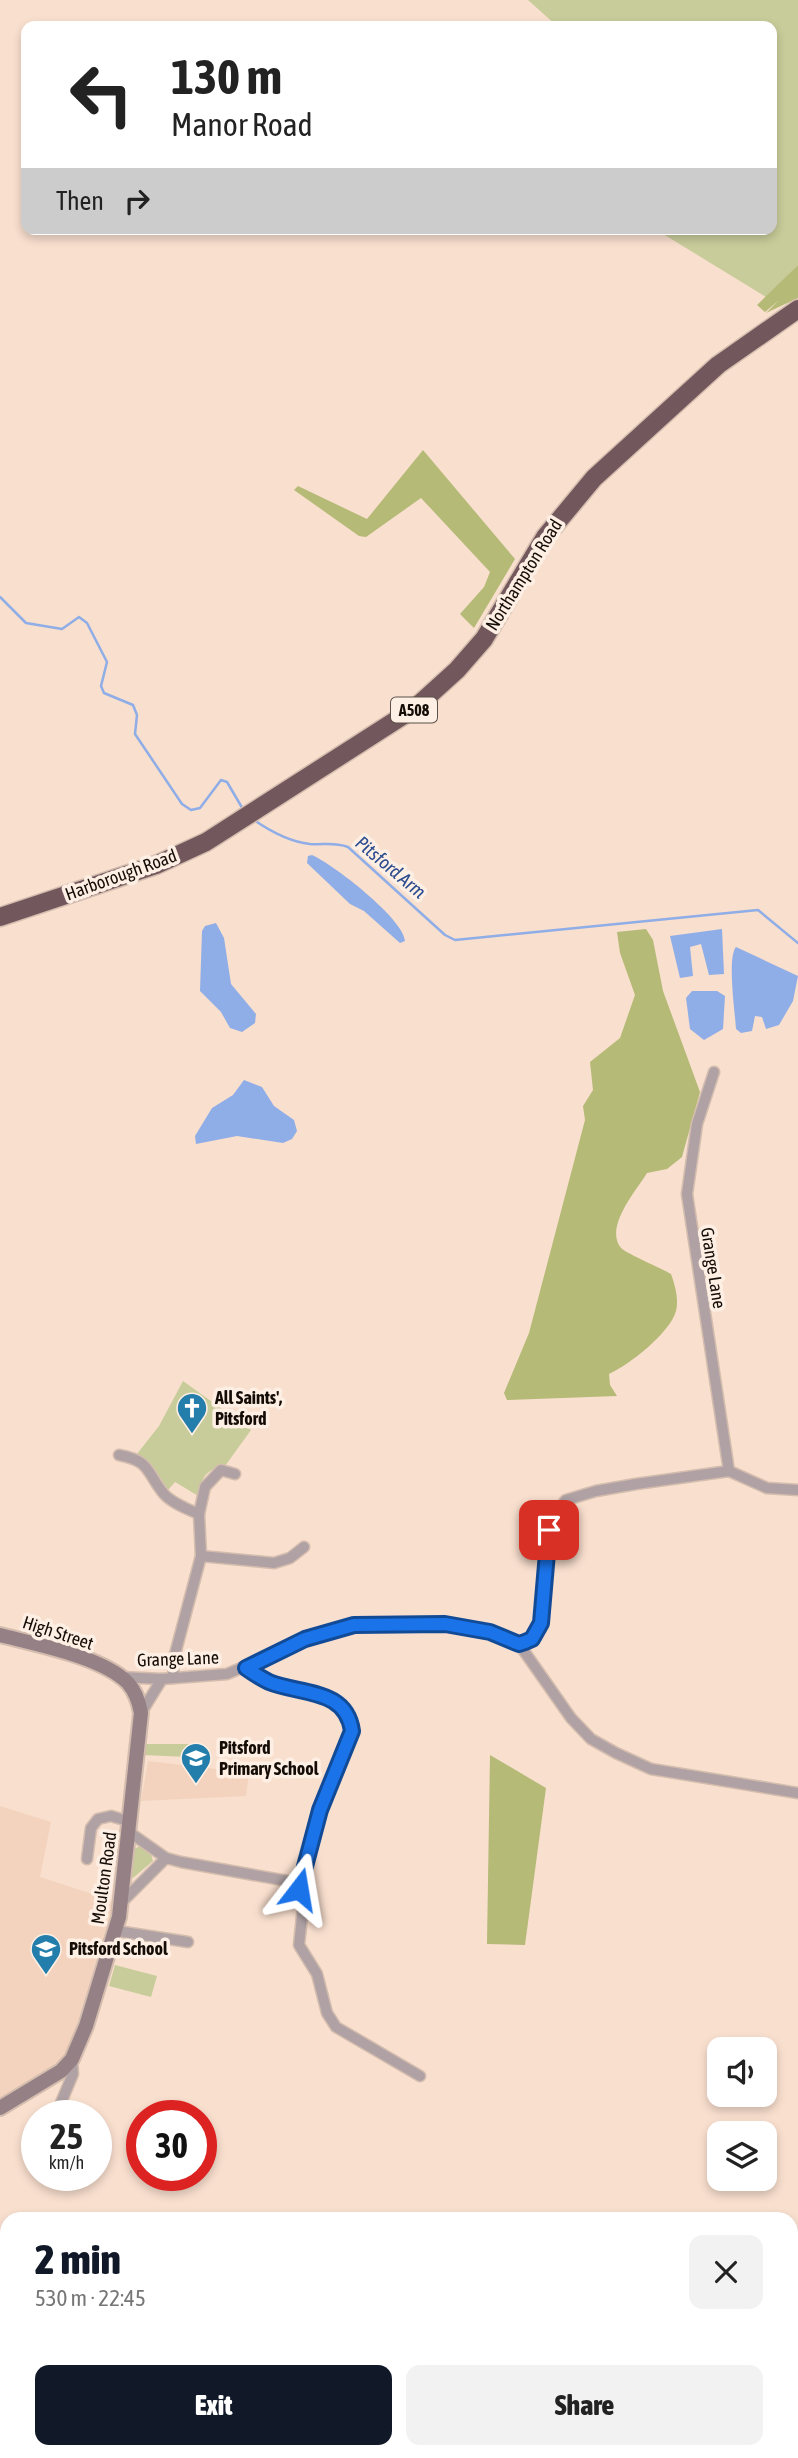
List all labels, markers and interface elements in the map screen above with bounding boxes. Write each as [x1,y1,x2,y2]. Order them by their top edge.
text: 130 m [171,48,282,104]
icon: left [56,49,147,140]
text: Manor Road [171,106,313,143]
icon: right [118,182,156,220]
text: Then [56,186,104,216]
street label: Northampton Road [481,515,566,634]
road number: A508 [391,698,437,722]
water label: Pitsford Arm [351,831,431,903]
street label: Harborough Road [62,845,179,904]
street label: Grange Lane [697,1226,730,1310]
place label: All Saints', Pitsford [214,1387,282,1429]
church icon: All Saints', Pitsford [175,1391,209,1435]
pin [519,1500,579,1560]
icon: arrive [530,1511,568,1549]
street label: High Street [20,1611,96,1654]
street label: Grange Lane [137,1647,219,1670]
place label: Pitsford Primary School [219,1737,319,1779]
school or university icon: Pitsford Primary School [179,1741,213,1785]
street label: Moulton Road [87,1830,120,1925]
position arrow [262,1852,336,1926]
school or university icon: Pitsford School [29,1932,63,1976]
place label: Pitsford School [69,1938,168,1959]
map controls [707,2037,777,2191]
button: sound [707,2037,777,2107]
speed limit sign: 30 [126,2100,217,2191]
text: 25 [50,2116,83,2156]
button: layers [707,2121,777,2191]
text: km/h [49,2152,84,2173]
text: 2 min [35,2235,121,2283]
button: close [689,2235,763,2309]
text: 530 m · 22:45 [35,2285,146,2311]
button: Exit [35,2365,392,2445]
button: Share [406,2365,763,2445]

